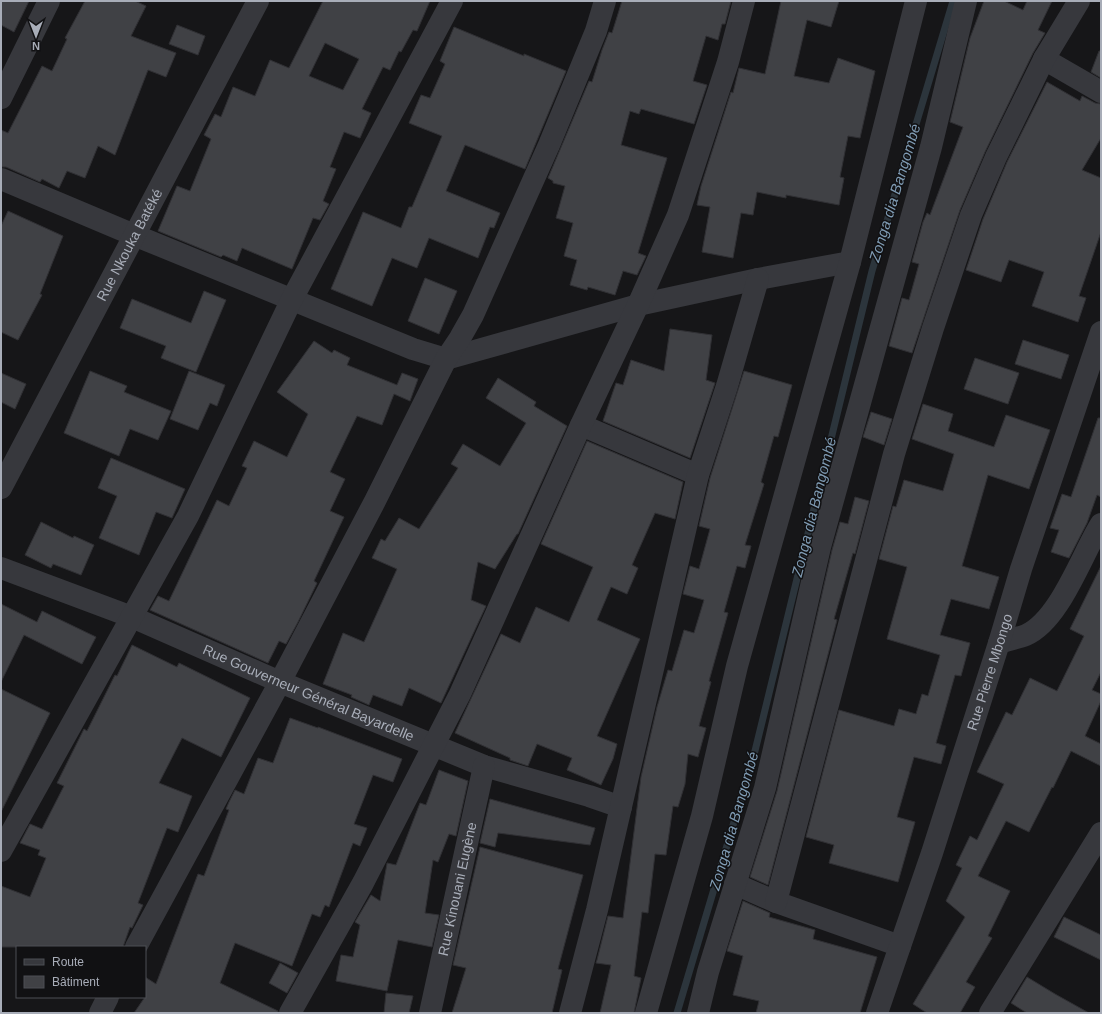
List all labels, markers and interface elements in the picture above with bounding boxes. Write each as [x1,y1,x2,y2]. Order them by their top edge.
north arrow [16,16,56,56]
text: N [32,40,40,52]
water label: Zonga dia Bangombé [865,122,924,265]
street label: Rue Nkouka Batéké [93,186,166,304]
water label: Zonga dia Bangombé [788,435,839,579]
street label: Rue Pierre Mbongo [964,612,1015,733]
street label: Rue Gouverneur Général Bayardelle [201,641,417,744]
water label: Zonga dia Bangombé [705,750,761,893]
street label: Rue Kinouani Eugène [435,820,480,957]
legend [16,946,146,998]
text: Route [52,955,84,969]
text: Bâtiment [52,975,100,989]

